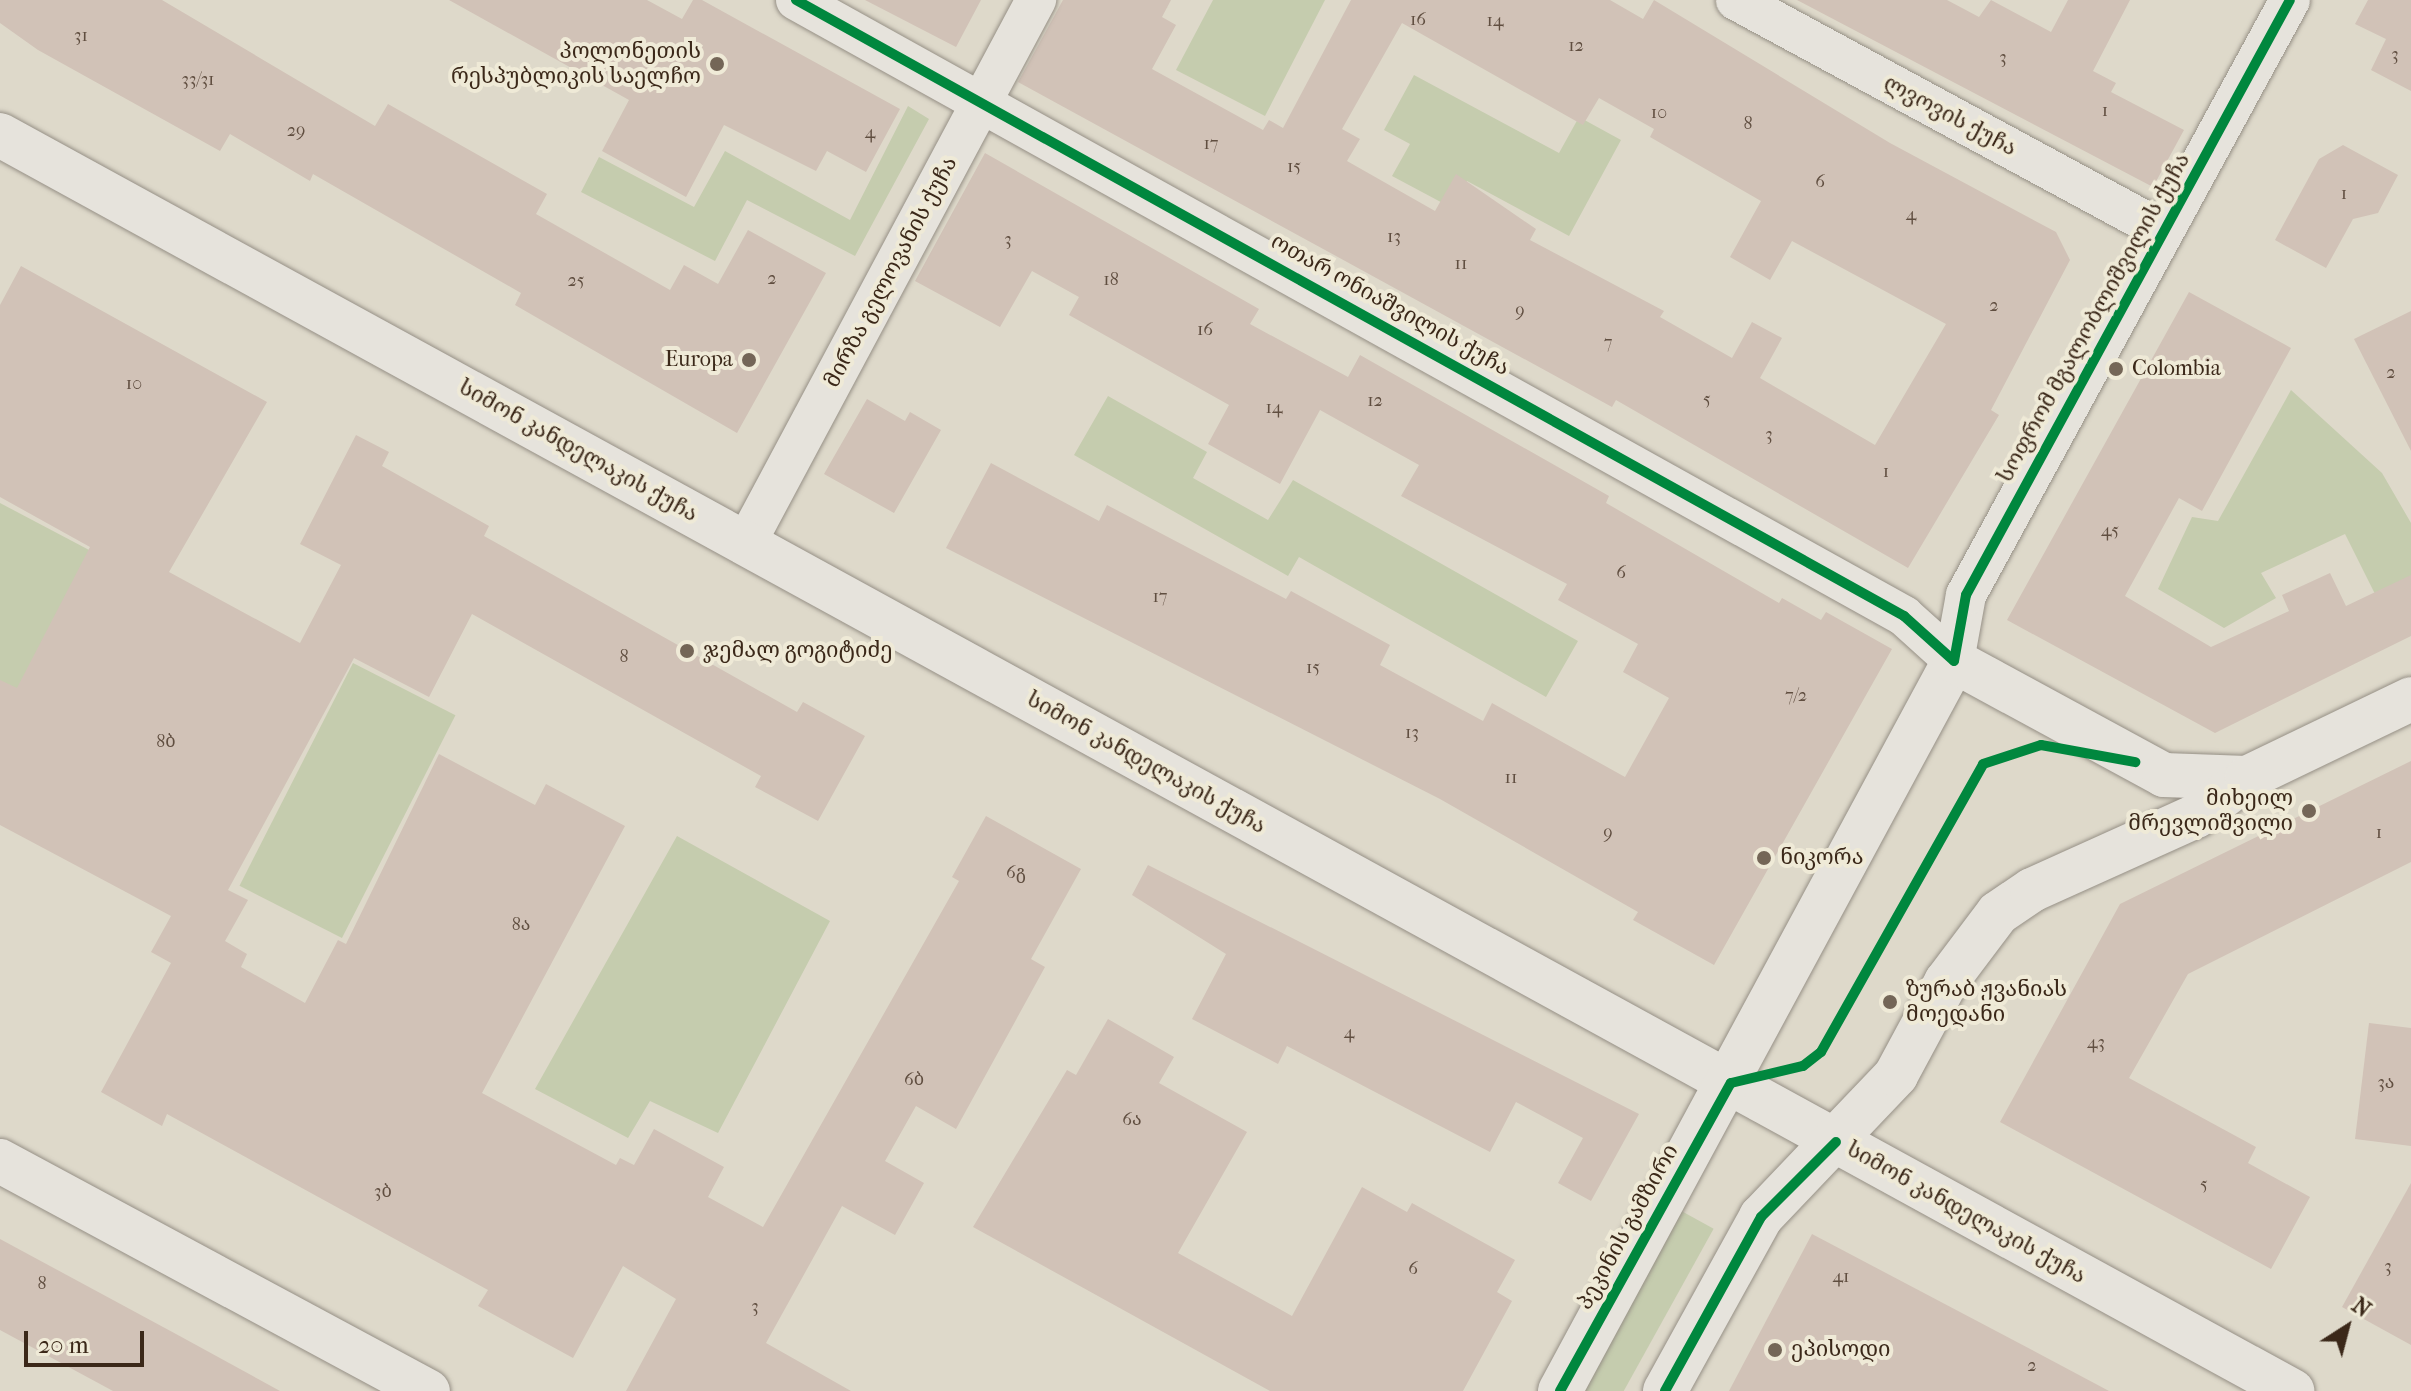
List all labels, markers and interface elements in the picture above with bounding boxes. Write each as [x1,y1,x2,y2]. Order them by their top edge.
house number: 16 [1410,9,1426,31]
house number: 14 [1486,10,1504,32]
house number: 31 [74,25,88,47]
house number: 12 [1568,35,1584,57]
place label: პოლონეთის რესპუბლიკის საელჩო [451,38,701,90]
house number: 3 [2391,44,2399,66]
house number: 3 [1999,47,2007,69]
marker: პოლონეთის რესპუბლიკის საელჩო [708,55,726,73]
house number: 33/31 [182,69,214,91]
street label: ლვოვის ქუჩა [1879,70,2021,162]
house number: 1 [2102,100,2108,122]
house number: 10 [1651,102,1667,124]
house number: 8 [1743,113,1753,135]
house number: 29 [287,120,305,142]
house number: 4 [865,122,875,144]
house number: 17 [1203,133,1219,155]
street label: სოფრომ მგალობლიშვილის ქუჩა [1992,149,2196,487]
street label: მირზა გელოვანის ქუჩა [819,152,963,392]
house number: 15 [1287,156,1301,178]
house number: 6 [1815,171,1825,193]
house number: 1 [2341,183,2347,205]
house number: 4 [1906,204,1916,226]
house number: 13 [1387,226,1401,248]
street label: ოთარ ონიაშვილის ქუჩა [1266,228,1514,382]
house number: 3 [1004,229,1012,251]
house number: 11 [1455,253,1467,275]
house number: 2 [767,268,777,290]
house number: 18 [1103,269,1119,291]
house number: 25 [567,270,585,292]
house number: 2 [1989,295,1999,317]
house number: 9 [1515,300,1525,322]
house number: 16 [1197,319,1213,341]
house number: 7 [1604,332,1612,354]
place label: Europa [665,347,733,373]
marker: Europa [740,351,758,369]
place label: Colombia [2132,356,2221,382]
marker: Colombia [2107,360,2125,378]
house number: 2 [2386,362,2396,384]
house number: 10 [126,373,142,395]
street label: სიმონ კანდელაკის ქუჩა [454,374,702,528]
house number: 5 [1703,389,1711,411]
house number: 12 [1367,390,1383,412]
house number: 14 [1265,397,1283,419]
house number: 3 [1765,424,1773,446]
house number: 1 [1883,461,1889,483]
house number: 45 [2101,520,2119,542]
house number: 6 [1616,562,1626,584]
house number: 17 [1152,586,1168,608]
place label: ჯემალ გოგიტიძე [703,638,893,664]
marker: ჯემალ გოგიტიძე [678,642,696,660]
house number: 8 [619,646,629,668]
house number: 15 [1306,657,1320,679]
house number: 7/2 [1785,685,1807,707]
street label: სიმონ კანდელაკის ქუჩა [1022,686,1270,840]
house number: 13 [1405,722,1419,744]
house number: 8ბ [156,731,176,753]
house number: 11 [1505,767,1517,789]
place label: მიხეილ მრევლიშვილი [2128,785,2293,836]
marker: მიხეილ მრევლიშვილი [2300,802,2318,820]
house number: 9 [1603,822,1613,844]
house number: 1 [2376,822,2382,844]
place label: ნიკორა [1780,845,1863,871]
marker: ნიკორა [1755,849,1773,867]
house number: 6გ [1006,862,1026,884]
house number: 8ა [512,914,530,936]
place label: ზურაბ ჟვანიას მოედანი [1906,976,2067,1028]
marker: ზურაბ ჟვანიას მოედანი [1881,993,1899,1011]
house number: 4 [1344,1022,1354,1044]
house number: 43 [2087,1032,2105,1054]
house number: 6ბ [904,1069,924,1091]
house number: 3ა [2377,1072,2395,1094]
house number: 6ა [1122,1109,1142,1131]
street label: სიმონ კანდელაკის ქუჩა [1842,1136,2090,1290]
street label: პეკინის გამზირი [1572,1140,1684,1314]
house number: 5 [2200,1174,2208,1196]
house number: 3ბ [374,1181,392,1203]
house number: 3 [2384,1256,2392,1278]
house number: 6 [1408,1258,1418,1280]
house number: 41 [1832,1266,1850,1288]
house number: 8 [37,1273,47,1295]
north arrow [2307,1287,2387,1367]
text: N [2347,1292,2375,1323]
house number: 3 [751,1296,759,1318]
scale bar [28,1315,148,1365]
text: 20 m [38,1331,89,1359]
place label: ეპისოდი [1791,1337,1891,1363]
marker: ეპისოდი [1766,1341,1784,1359]
house number: 2 [2027,1355,2037,1377]

